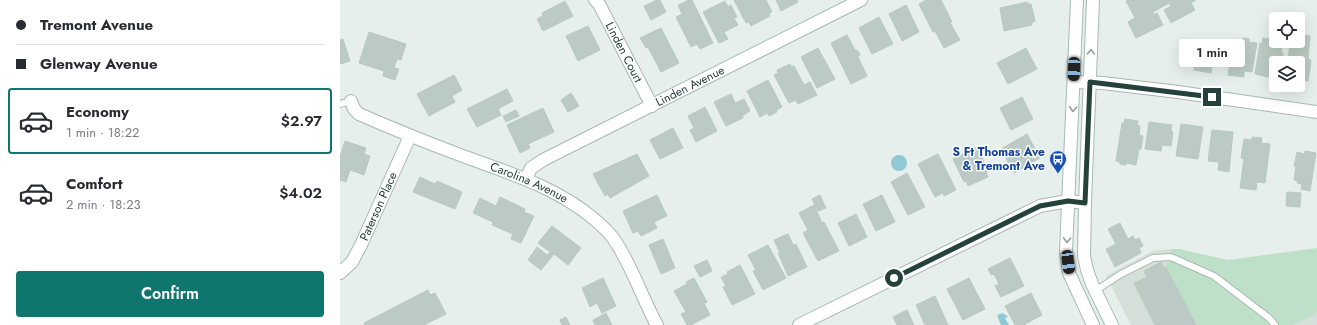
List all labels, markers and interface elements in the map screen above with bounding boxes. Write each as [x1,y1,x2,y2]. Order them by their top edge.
map controls [1269,12,1305,92]
button: locate [1269,12,1305,48]
text: Tremont Avenue [40,14,153,36]
street label: Linden Court [601,19,647,86]
callout: 1 min [1179,39,1245,67]
text: 1 min [1196,43,1228,62]
one-way arrow [1087,49,1096,55]
text: Glenway Avenue [40,53,158,75]
button: layers [1269,56,1305,92]
car [1068,57,1080,81]
street label: Linden Avenue [652,61,728,111]
route end [1203,88,1221,106]
text: Economy [66,101,129,123]
icon: car [18,103,54,139]
one-way arrow [1068,106,1077,112]
text: $2.97 [281,110,322,132]
text: 1 min · 18:22 [66,123,139,142]
place label: S Ft Thomas Ave & Tremont Ave [953,143,1045,175]
bus stop icon: S Ft Thomas Ave & Tremont Ave [1048,149,1068,174]
street label: Carolina Avenue [488,158,571,208]
street label: Paterson Place [355,169,402,244]
text: Comfort [66,173,123,195]
icon: car [18,175,54,211]
text: $4.02 [279,182,322,204]
text: 2 min · 18:23 [66,195,141,214]
one-way arrow [1062,237,1071,243]
car [1060,249,1076,275]
route start [885,269,903,287]
button: Confirm [16,271,324,317]

